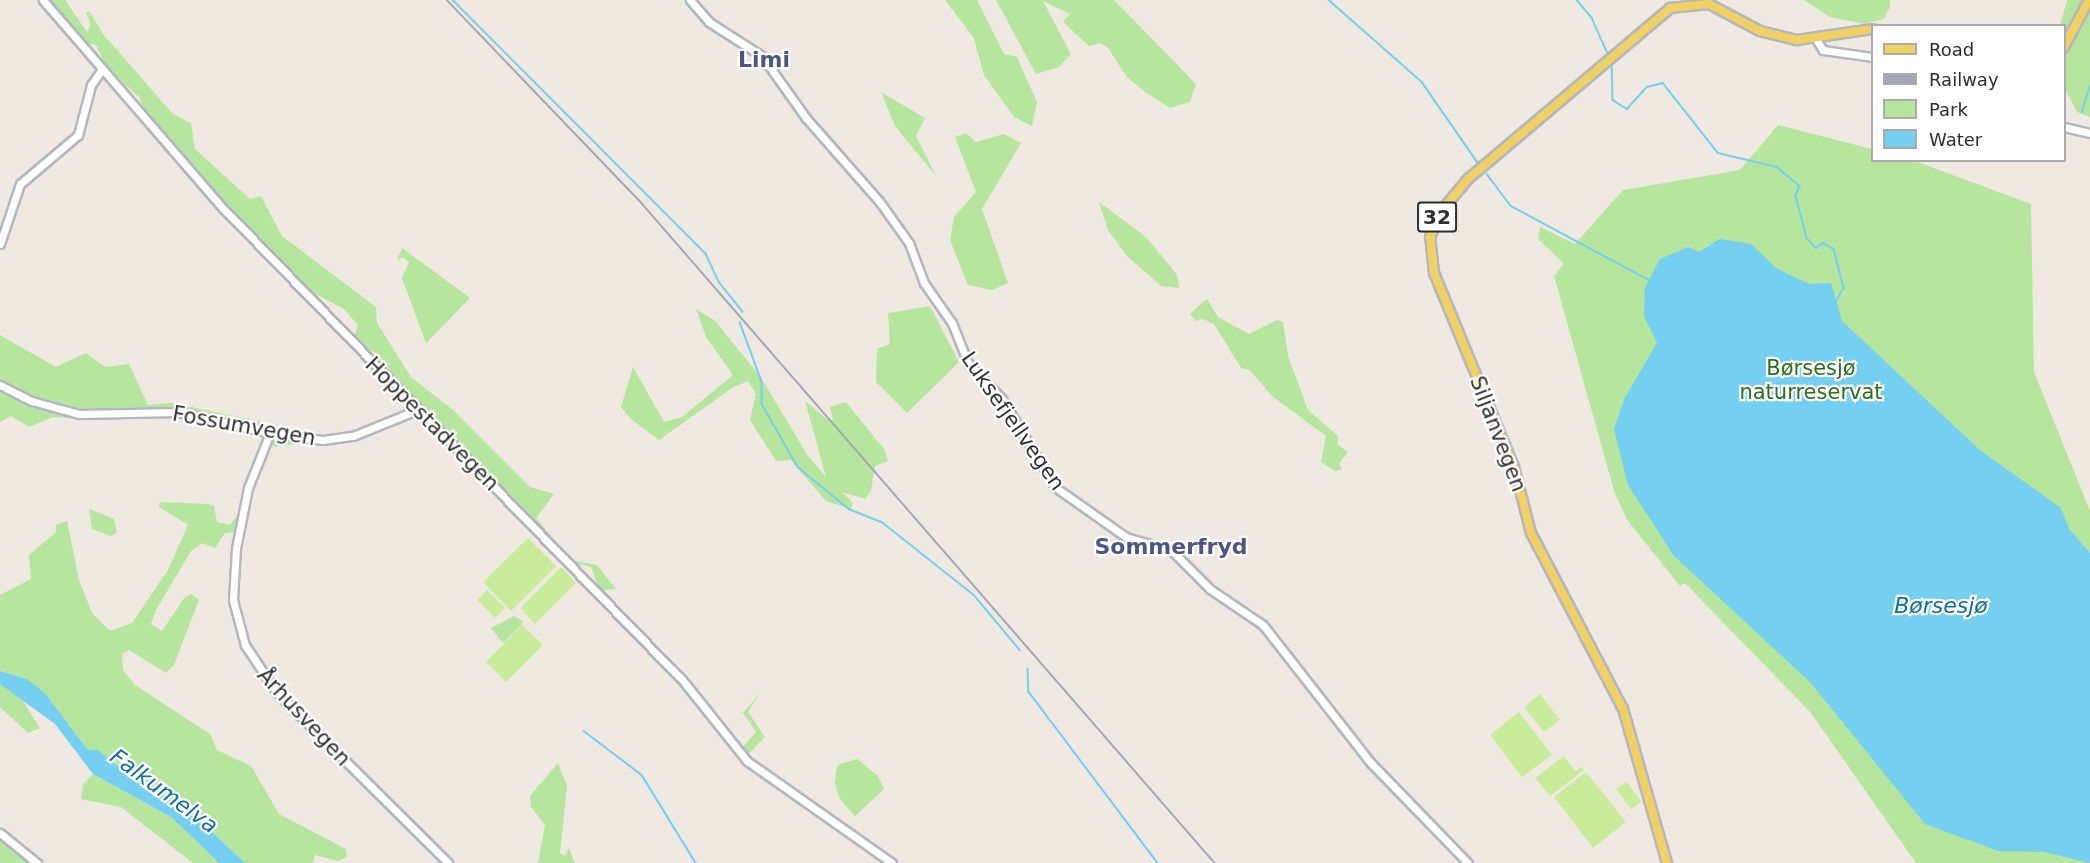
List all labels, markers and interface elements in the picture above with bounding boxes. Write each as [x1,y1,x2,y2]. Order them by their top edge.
legend [1871,24,2066,162]
text: Road [1929,39,1974,60]
district label: Limi [738,47,790,73]
text: Railway [1929,69,1999,90]
text: Park [1929,99,1968,120]
text: Water [1929,129,1982,150]
road number: 32 [1416,200,1458,234]
street label: Luksefjellvegen [956,347,1070,495]
street label: Hoppestadvegen [360,352,504,496]
park label: Børsesjø naturreservat [1739,355,1883,405]
street label: Siljanvegen [1464,373,1532,495]
street label: Fossumvegen [171,401,317,451]
district label: Sommerfryd [1094,534,1248,560]
water label: Børsesjø [1894,593,1988,619]
street label: Århusvegen [252,663,356,771]
water label: Falkumelva [105,743,223,839]

